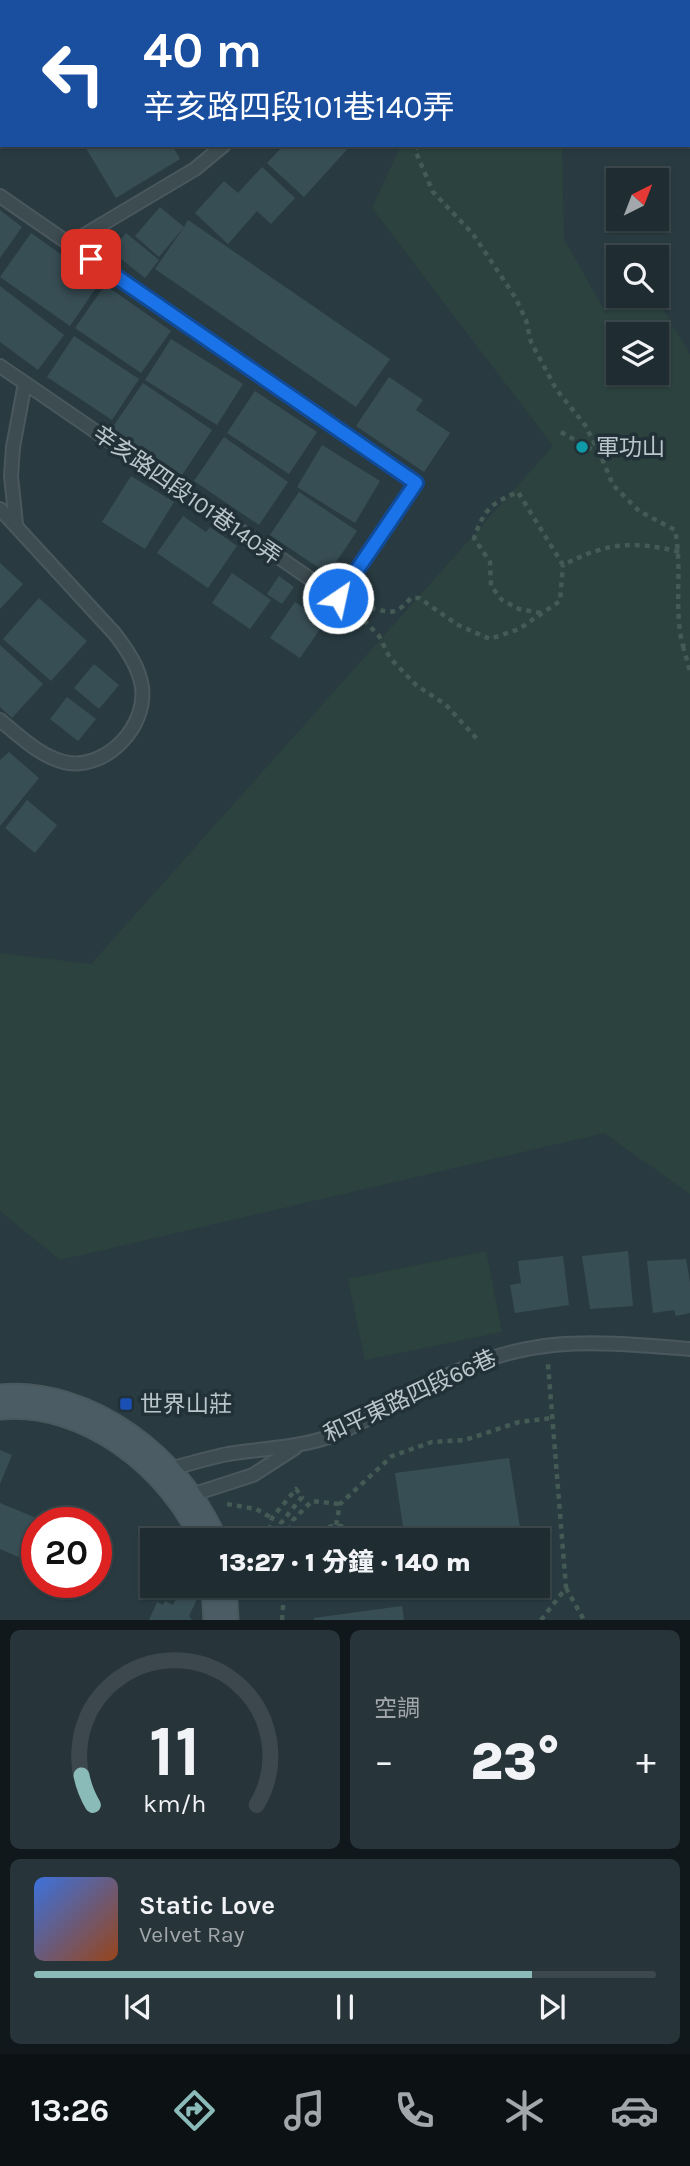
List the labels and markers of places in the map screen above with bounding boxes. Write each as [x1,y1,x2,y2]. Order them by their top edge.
pin [61,229,121,289]
place label: 軍功山 [596,434,665,461]
marker: 軍功山 [574,439,590,455]
place label: 世界山莊 [140,1391,232,1418]
marker: 世界山莊 [118,1396,134,1412]

